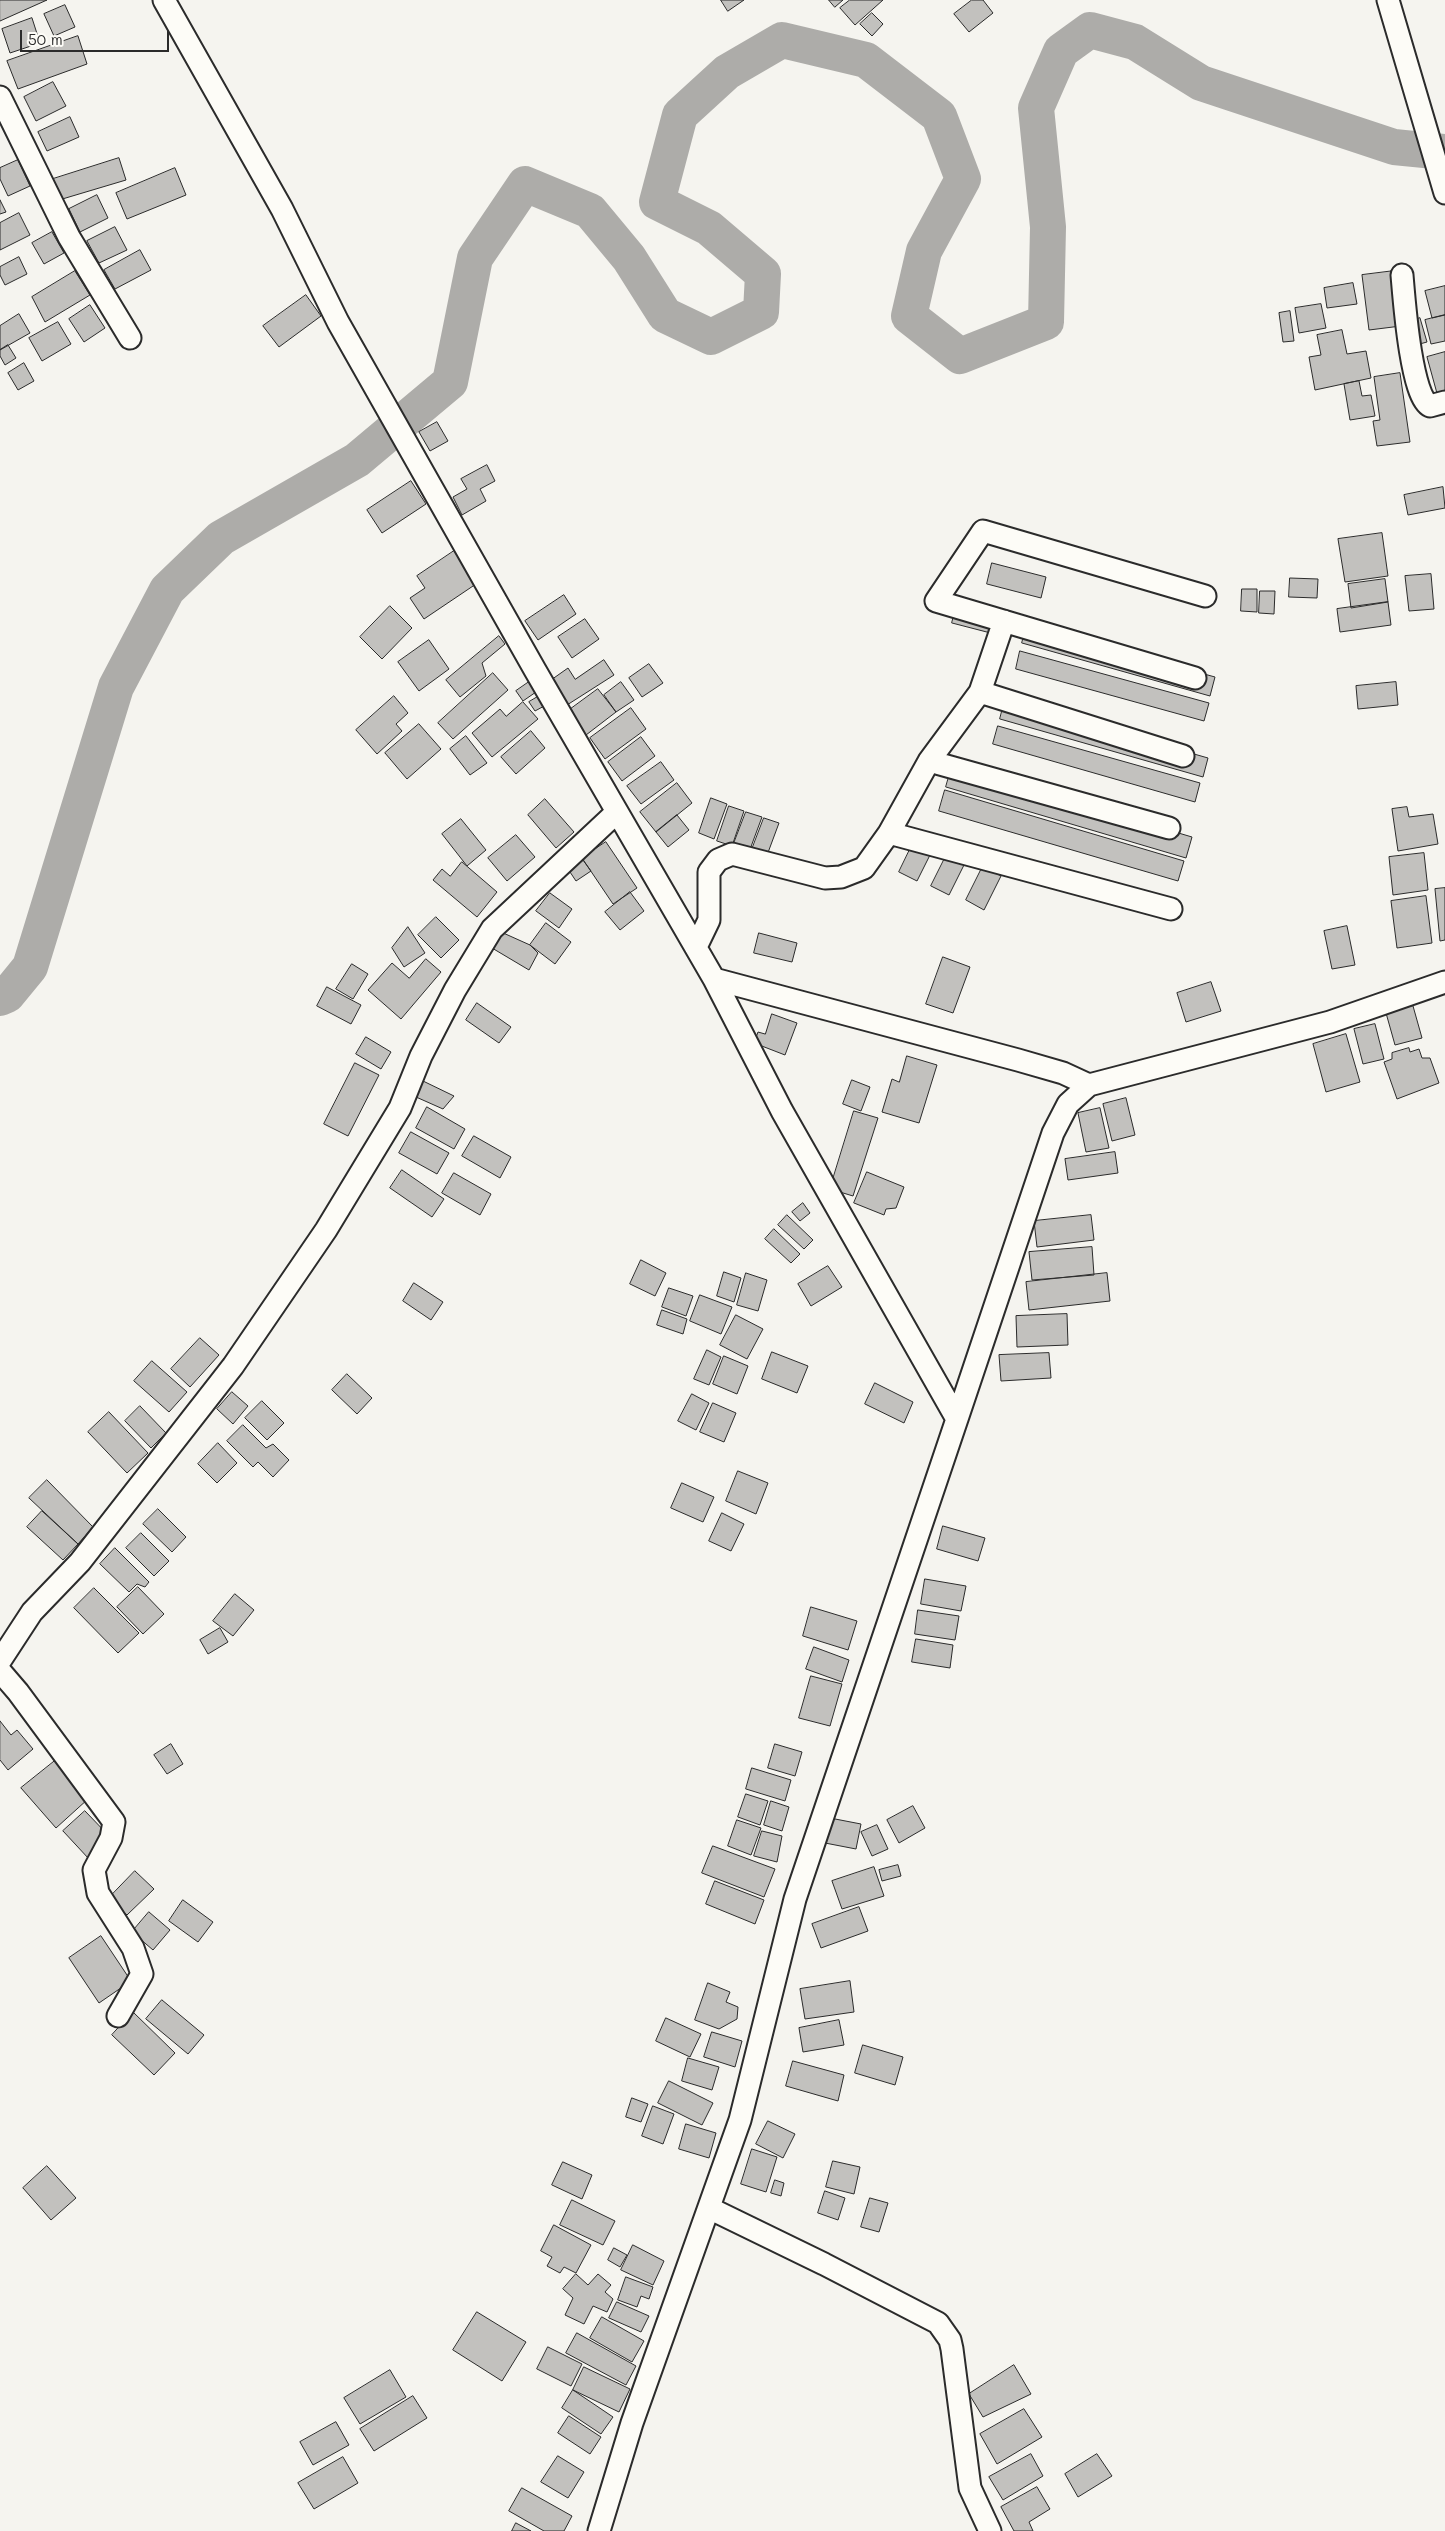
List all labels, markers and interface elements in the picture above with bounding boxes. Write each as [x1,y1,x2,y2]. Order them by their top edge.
scale bar [22,20,171,52]
text: 50 m [28,29,63,49]

